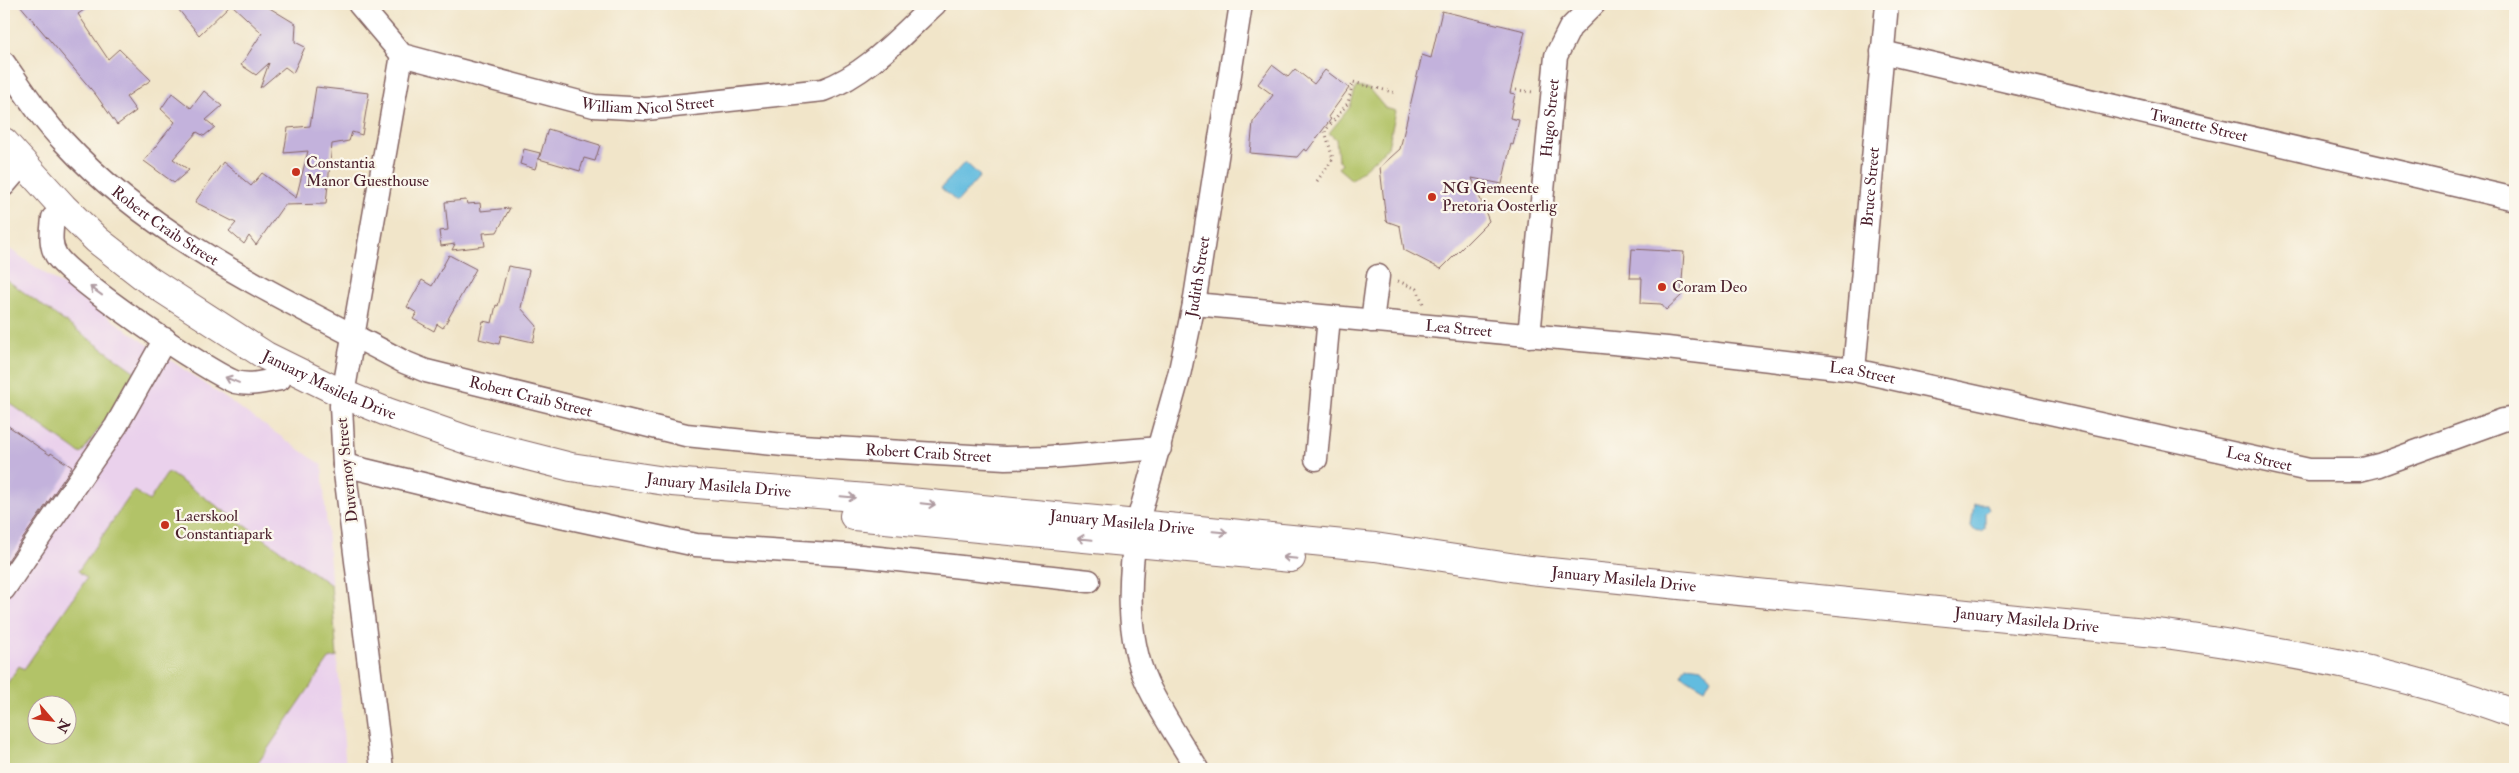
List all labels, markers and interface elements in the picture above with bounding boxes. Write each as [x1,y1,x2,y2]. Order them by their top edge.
street label: Hugo Street [1536,78,1564,158]
street label: William Nicol Street [578,92,715,119]
street label: Twanette Street [2147,104,2250,147]
street label: Bruce Street [1857,146,1884,227]
place label: Constantia Manor Guesthouse [306,153,429,191]
marker: Constantia Manor Guesthouse [290,166,302,178]
place label: NG Gemeente Pretoria Oosterlig [1442,178,1558,216]
street label: Robert Craib Street [107,182,222,270]
marker: NG Gemeente Pretoria Oosterlig [1426,191,1438,203]
street label: Judith Street [1181,235,1214,320]
place label: Coram Deo [1672,277,1747,297]
marker: Coram Deo [1656,281,1668,293]
one-way arrow [89,286,103,296]
street label: Lea Street [1425,316,1493,342]
street label: January Masilela Drive [258,345,399,424]
street label: Lea Street [1828,357,1897,389]
street label: Robert Craib Street [467,372,594,422]
one-way arrow [225,374,240,384]
street label: Duvernoy Street [332,416,362,524]
street label: Robert Craib Street [865,440,992,467]
street label: Lea Street [2224,442,2294,476]
street label: January Masilela Drive [644,468,792,502]
one-way arrow [839,492,855,501]
one-way arrow [920,499,936,509]
street label: January Masilela Drive [1048,505,1196,540]
place label: Laerskool Constantiapark [175,506,273,545]
marker: Laerskool Constantiapark [159,519,171,531]
one-way arrow [1212,527,1228,537]
one-way arrow [1077,534,1093,544]
one-way arrow [1282,553,1298,562]
street label: January Masilela Drive [1549,562,1697,597]
street label: January Masilela Drive [1952,603,2100,637]
north arrow [28,696,78,746]
text: N [52,715,74,736]

